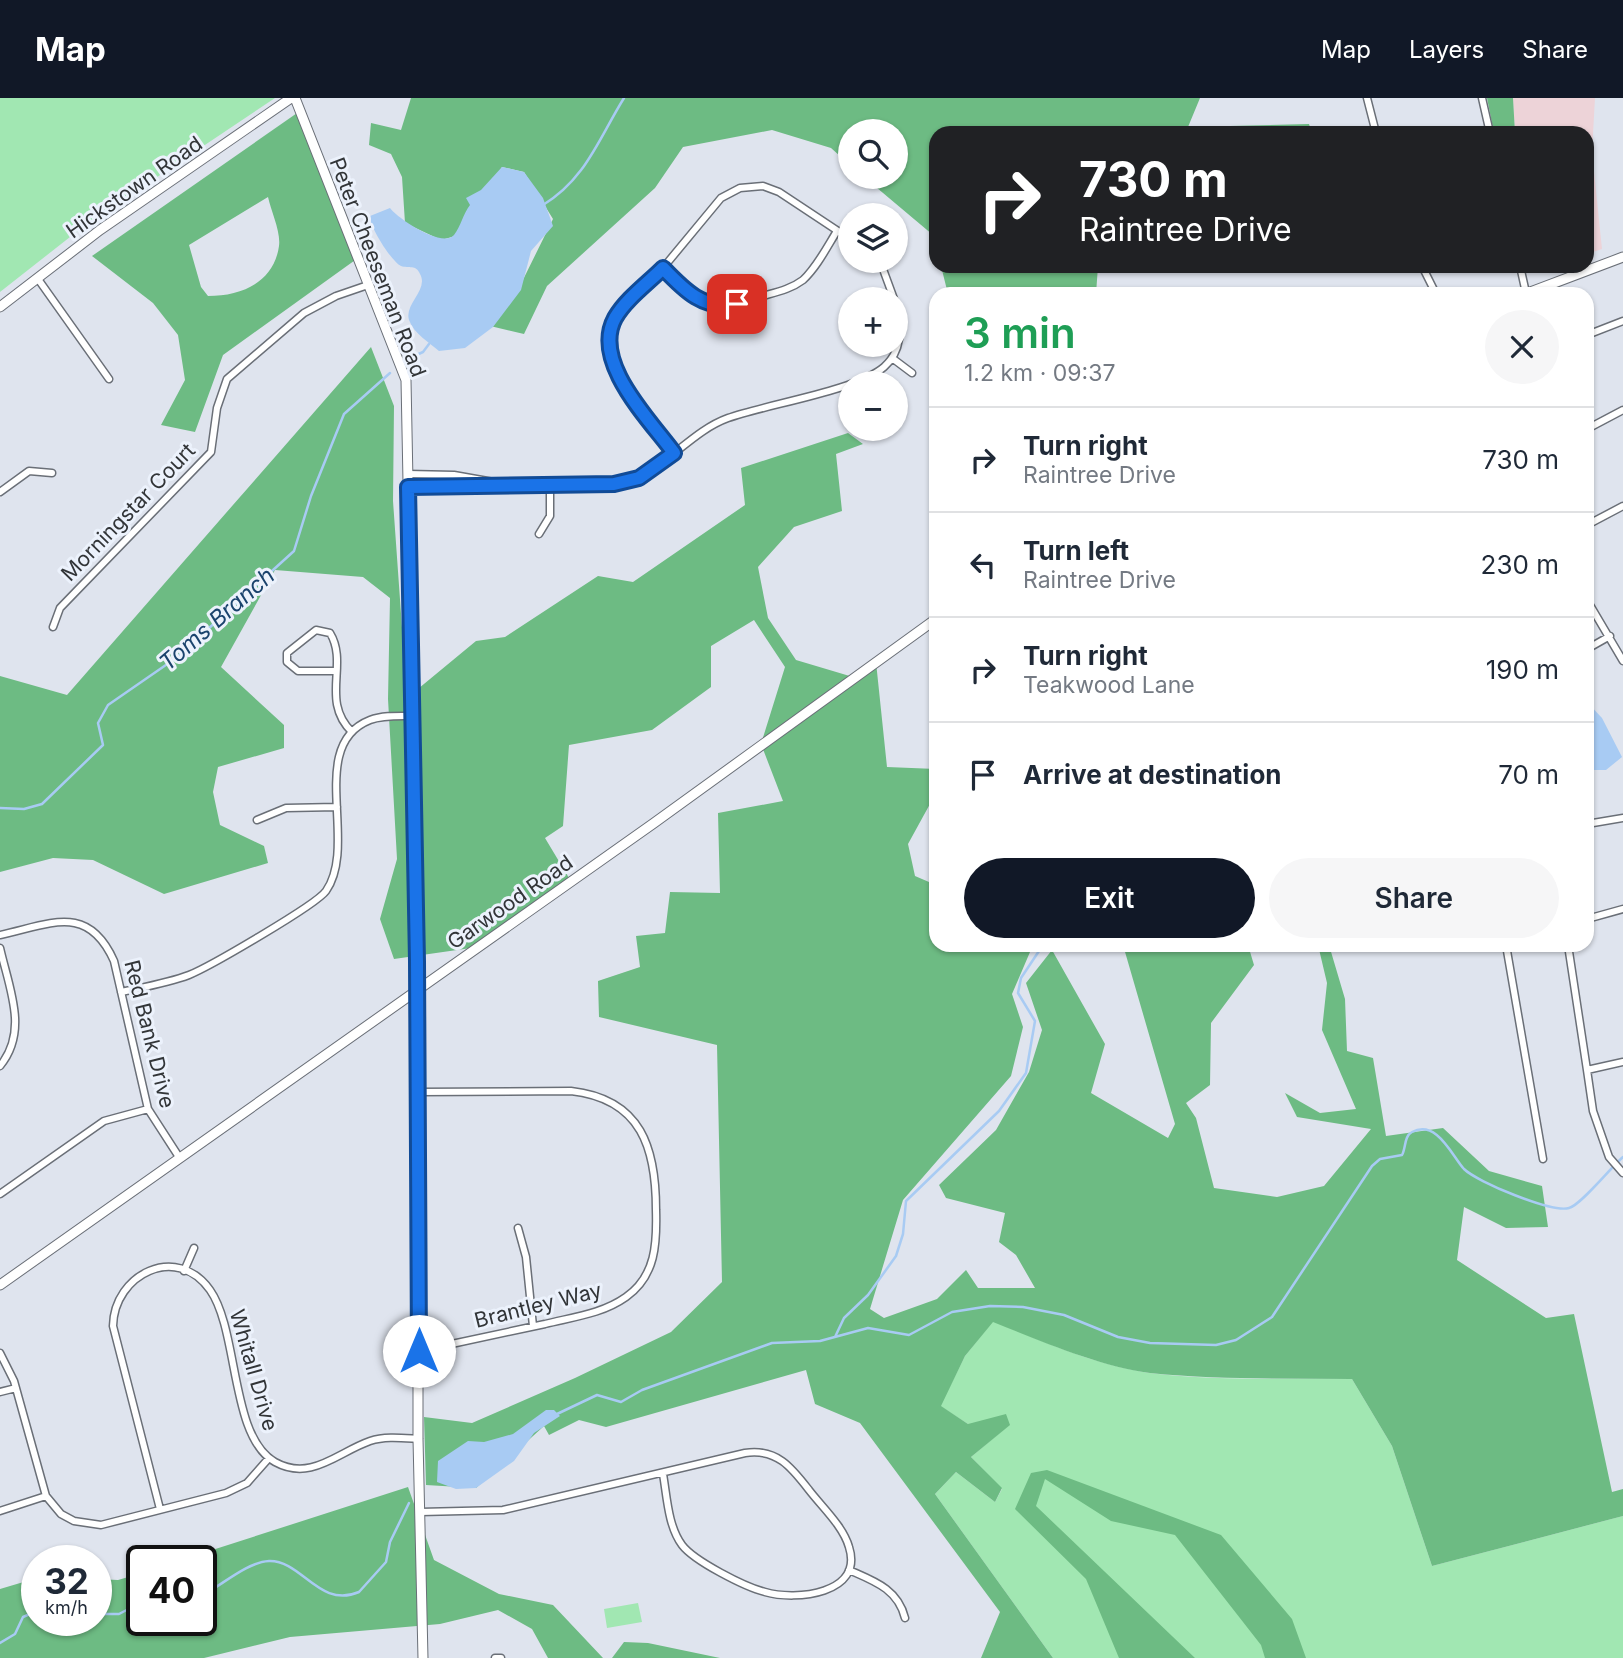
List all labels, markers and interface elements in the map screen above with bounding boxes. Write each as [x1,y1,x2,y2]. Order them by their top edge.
text: Map [35,29,106,69]
text: Map [1321,35,1371,64]
text: Layers [1409,35,1484,64]
text: Share [1522,35,1588,64]
map controls [838,119,908,441]
button: search [838,119,908,189]
street label: Hickstown Road [61,131,207,243]
text: 730 m [1079,150,1228,209]
street label: Peter Cheeseman Road [325,154,431,380]
icon: right [964,154,1055,245]
button: layers [838,203,908,273]
text: Raintree Drive [1079,210,1292,249]
pin [707,274,767,334]
icon: arrive [718,285,756,323]
button: + [838,287,908,357]
text: 3 min [964,307,1076,358]
button: close [1485,310,1559,384]
text: 1.2 km · 09:37 [964,359,1115,387]
button: − [838,371,908,441]
text: Turn right [1023,430,1148,461]
street label: Morningstar Court [56,438,200,586]
icon: right [964,441,1002,479]
text: 730 m [1482,444,1559,475]
text: Raintree Drive [1023,461,1176,489]
text: Turn left [1023,535,1129,566]
icon: left [964,546,1002,584]
text: 230 m [1481,549,1559,580]
water label: Toms Branch [154,561,280,677]
text: Raintree Drive [1023,566,1176,594]
text: Turn right [1023,640,1148,671]
icon: right [964,651,1002,689]
text: 190 m [1486,654,1559,685]
text: Teakwood Lane [1023,671,1195,699]
icon: arrive [964,756,1002,794]
text: Arrive at destination [1023,759,1282,790]
text: 70 m [1498,759,1559,790]
street label: Garwood Road [443,850,577,954]
button: Exit [964,858,1255,938]
button: Share [1269,858,1559,938]
street label: Red Bank Drive [120,957,180,1111]
street label: Brantley Way [472,1277,604,1333]
street label: Whitall Drive [225,1306,283,1434]
position arrow [382,1314,456,1388]
speed limit sign: 40 [126,1545,217,1636]
text: 32 [44,1560,89,1602]
text: km/h [45,1597,88,1618]

